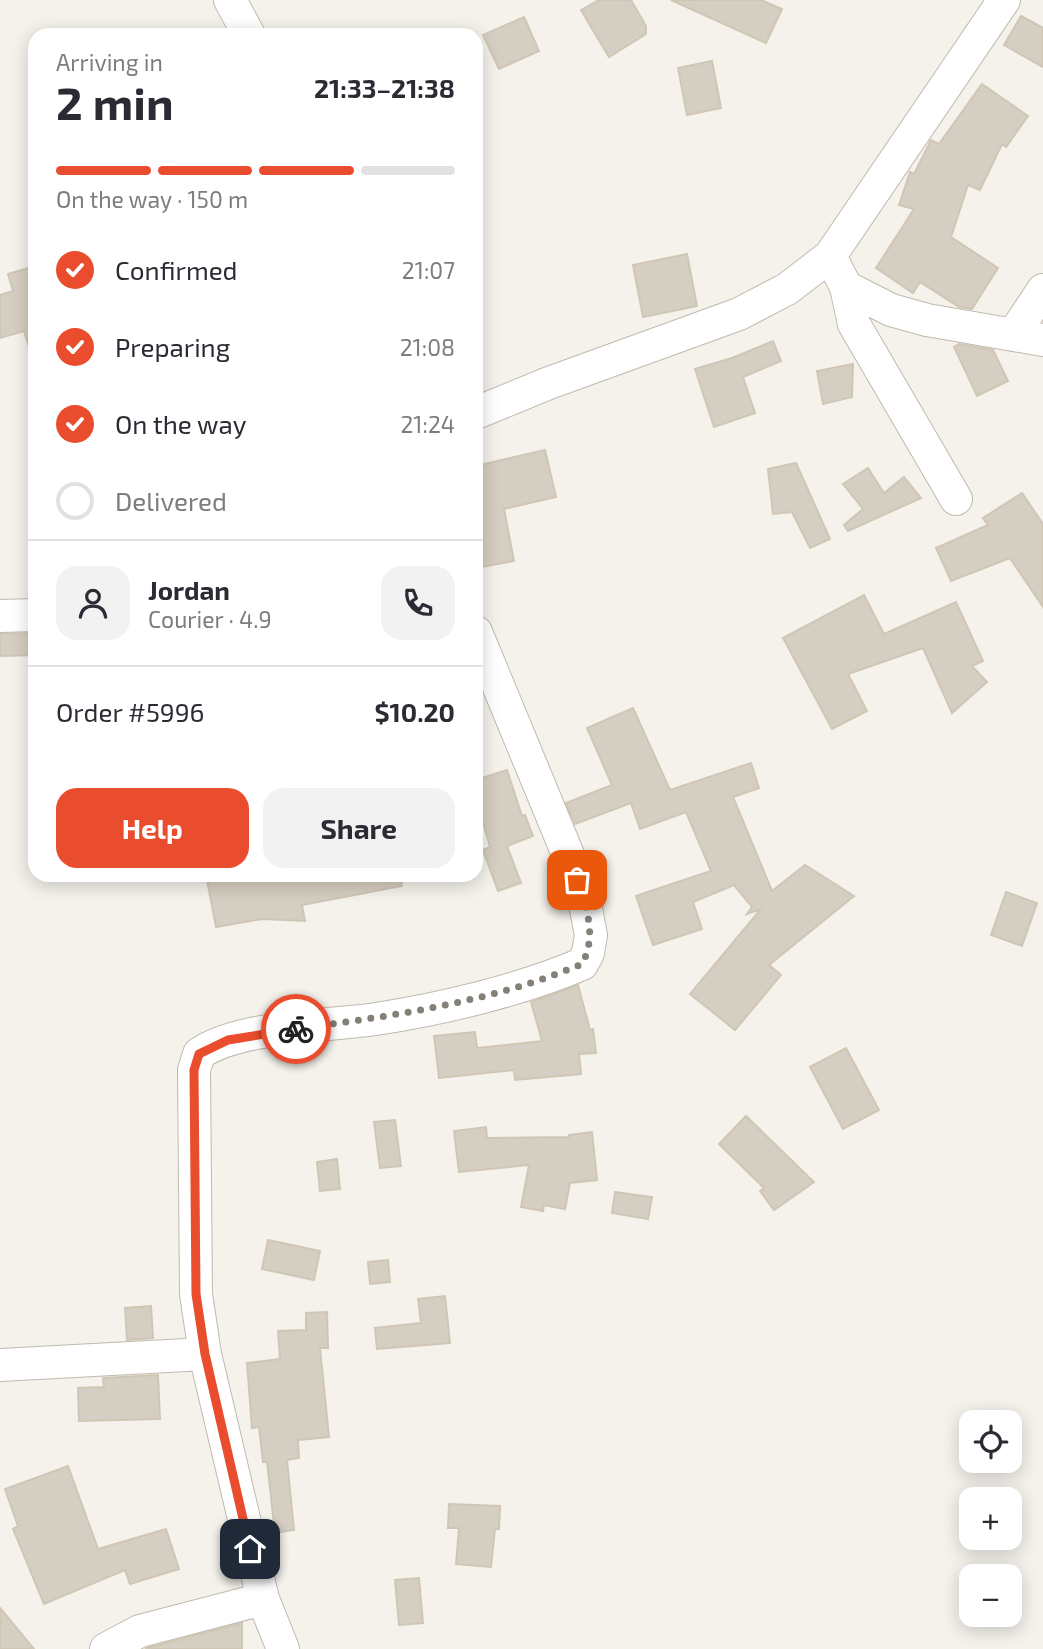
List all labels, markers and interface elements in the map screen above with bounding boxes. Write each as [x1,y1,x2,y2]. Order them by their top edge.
text: Arriving in [56,48,163,76]
text: 21:33–21:38 [314,72,455,103]
text: 2 min [56,74,174,129]
text: On the way · 150 m [56,185,248,213]
icon: check [56,251,94,289]
text: Confirmed [115,254,238,285]
text: 21:07 [402,256,455,284]
icon: check [56,328,94,366]
text: Preparing [115,331,230,362]
text: 21:08 [400,333,455,361]
icon: check [56,405,94,443]
text: On the way [115,408,246,439]
text: 21:24 [400,410,455,438]
text: Delivered [115,485,227,516]
button: person [56,566,130,640]
button: phone [381,566,455,640]
text: Jordan [148,574,230,605]
text: Courier · 4.9 [148,605,272,633]
text: Order #5996 [56,696,204,727]
text: $10.20 [374,696,455,727]
button: Help [56,788,249,868]
button: Share [263,788,455,868]
pin [547,850,607,910]
icon: bag [558,861,596,899]
courier [261,994,331,1064]
icon: bike [277,1010,315,1048]
map controls [959,1410,1022,1627]
button: locate [959,1410,1022,1473]
button: + [959,1487,1022,1550]
pin [220,1519,280,1579]
icon: home [231,1530,269,1568]
button: − [959,1564,1022,1627]

